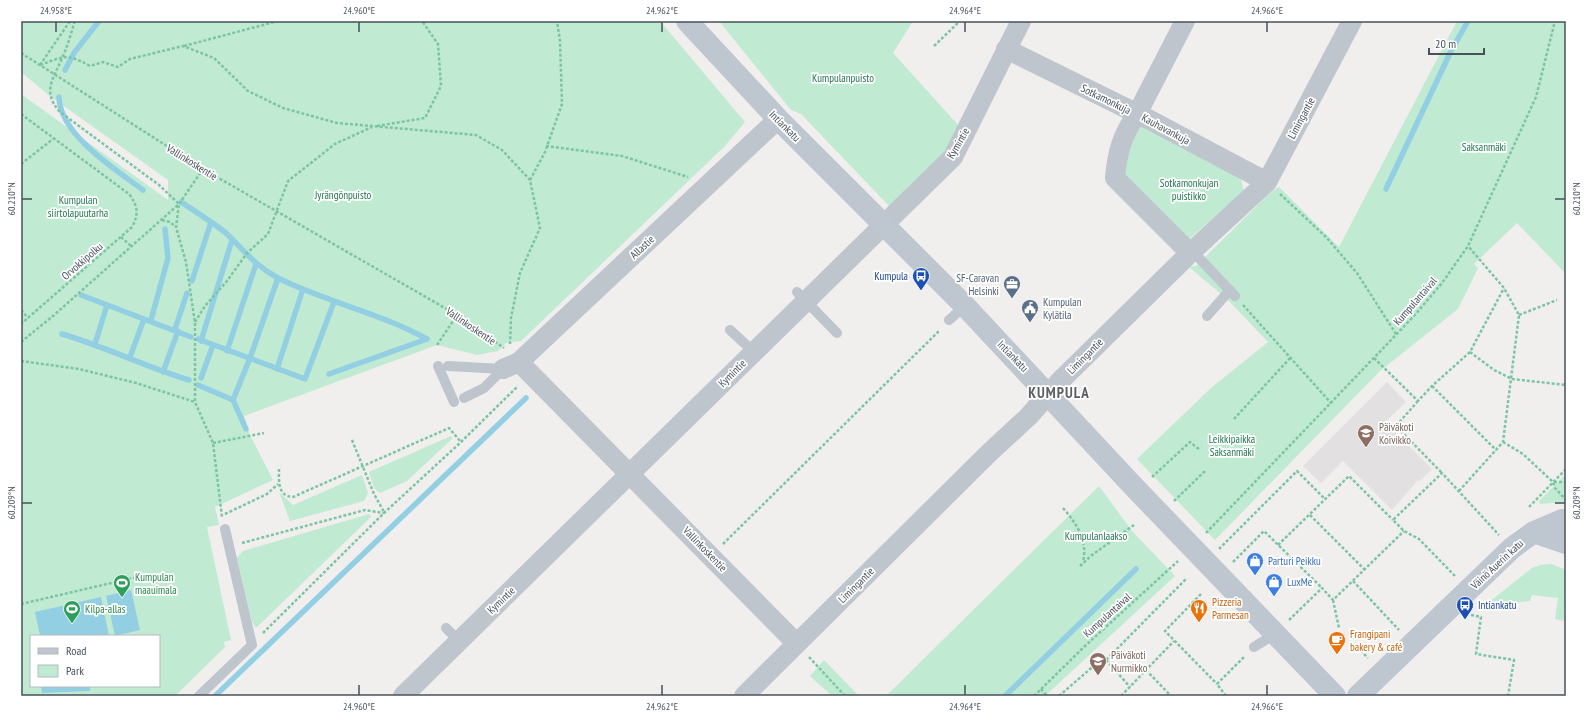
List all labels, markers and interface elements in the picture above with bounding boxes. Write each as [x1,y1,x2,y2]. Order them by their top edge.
text: 24.958°E [40,4,72,17]
text: 24.960°E [343,4,375,17]
text: 24.962°E [646,4,678,17]
text: 24.964°E [949,4,981,17]
text: 24.966°E [1251,4,1283,17]
scale bar [1429,30,1484,56]
text: 20 m [1435,36,1456,51]
park label: Kumpulanpuisto [812,71,874,85]
street label: Sotkamonkuja [1079,81,1133,117]
street label: Limingantie [1284,94,1318,141]
street label: Intiankatu [766,107,804,145]
street label: Kauhavankuja [1139,110,1193,148]
street label: Kymintie [944,125,973,161]
street label: Vallinkoskentie [163,140,220,183]
park label: Saksanmäki [1462,140,1506,154]
park label: Sotkamonkujan puistikko [1160,176,1218,203]
text: 60.210°N [5,182,18,216]
text: 60.210°N [1570,182,1583,216]
park label: Jyrängönpuisto [314,188,372,202]
park label: Kumpulan siirtolapuutarha [48,193,108,220]
street label: Allastie [627,232,657,262]
street label: Orvokkipolku [58,239,106,283]
bus stop icon: Kumpula [911,266,931,291]
place label: Kumpula [874,269,908,283]
place label: SF-Caravan Helsinki [956,271,999,298]
office icon: SF-Caravan Helsinki [1002,274,1022,299]
street label: Kumpulantaival [1390,274,1440,328]
place label: Kumpulan Kylätila [1043,295,1082,322]
public building icon: Kumpulan Kylätila [1020,298,1040,323]
street label: Vallinkoskentie [442,304,499,348]
street label: Limingantie [1064,335,1106,377]
street label: Intiankatu [995,337,1032,375]
street label: Kymintie [715,356,749,390]
district label: KUMPULA [1028,383,1090,402]
place label: Päiväkoti Koivikko [1379,420,1414,447]
school or university icon: Päiväkoti Koivikko [1356,423,1376,448]
park label: Leikkipaikka Saksanmäki [1209,432,1255,459]
text: 60.209°N [5,486,18,520]
text: 60.209°N [1570,486,1583,520]
street label: Vallinkoskentie [679,523,730,575]
park label: Kumpulanlaakso [1065,529,1128,543]
street label: Väinö Auerin katu [1467,536,1526,593]
shop icon: Parturi Peikku [1245,551,1265,576]
place label: Parturi Peikku [1268,554,1321,568]
street label: Limingantie [835,564,877,606]
place label: Kumpulan maauimala [135,570,177,597]
shop icon: LuxMe [1264,572,1284,597]
sports icon: Kumpulan maauimala [112,573,132,598]
place label: LuxMe [1287,575,1313,589]
street label: Kymintie [484,583,518,617]
street label: Kumpulantaival [1080,590,1134,640]
place label: Pizzeria Parmesan [1212,595,1249,622]
bus stop icon: Intiankatu [1455,595,1475,620]
restaurant icon: Pizzeria Parmesan [1189,598,1209,623]
place label: Intiankatu [1478,598,1517,612]
sports icon: Kilpa-allas [62,599,82,624]
place label: Kilpa-allas [85,602,126,616]
place label: Frangipani bakery & café [1350,627,1403,654]
cafe icon: Frangipani bakery & café [1327,630,1347,655]
legend [30,635,160,687]
text: Road [66,643,86,658]
place label: Päiväkoti Nurmikko [1111,648,1148,675]
school or university icon: Päiväkoti Nurmikko [1088,651,1108,676]
text: Park [66,663,84,678]
text: 24.960°E [343,700,375,713]
text: 24.962°E [646,700,678,713]
text: 24.964°E [949,700,981,713]
text: 24.966°E [1251,700,1283,713]

